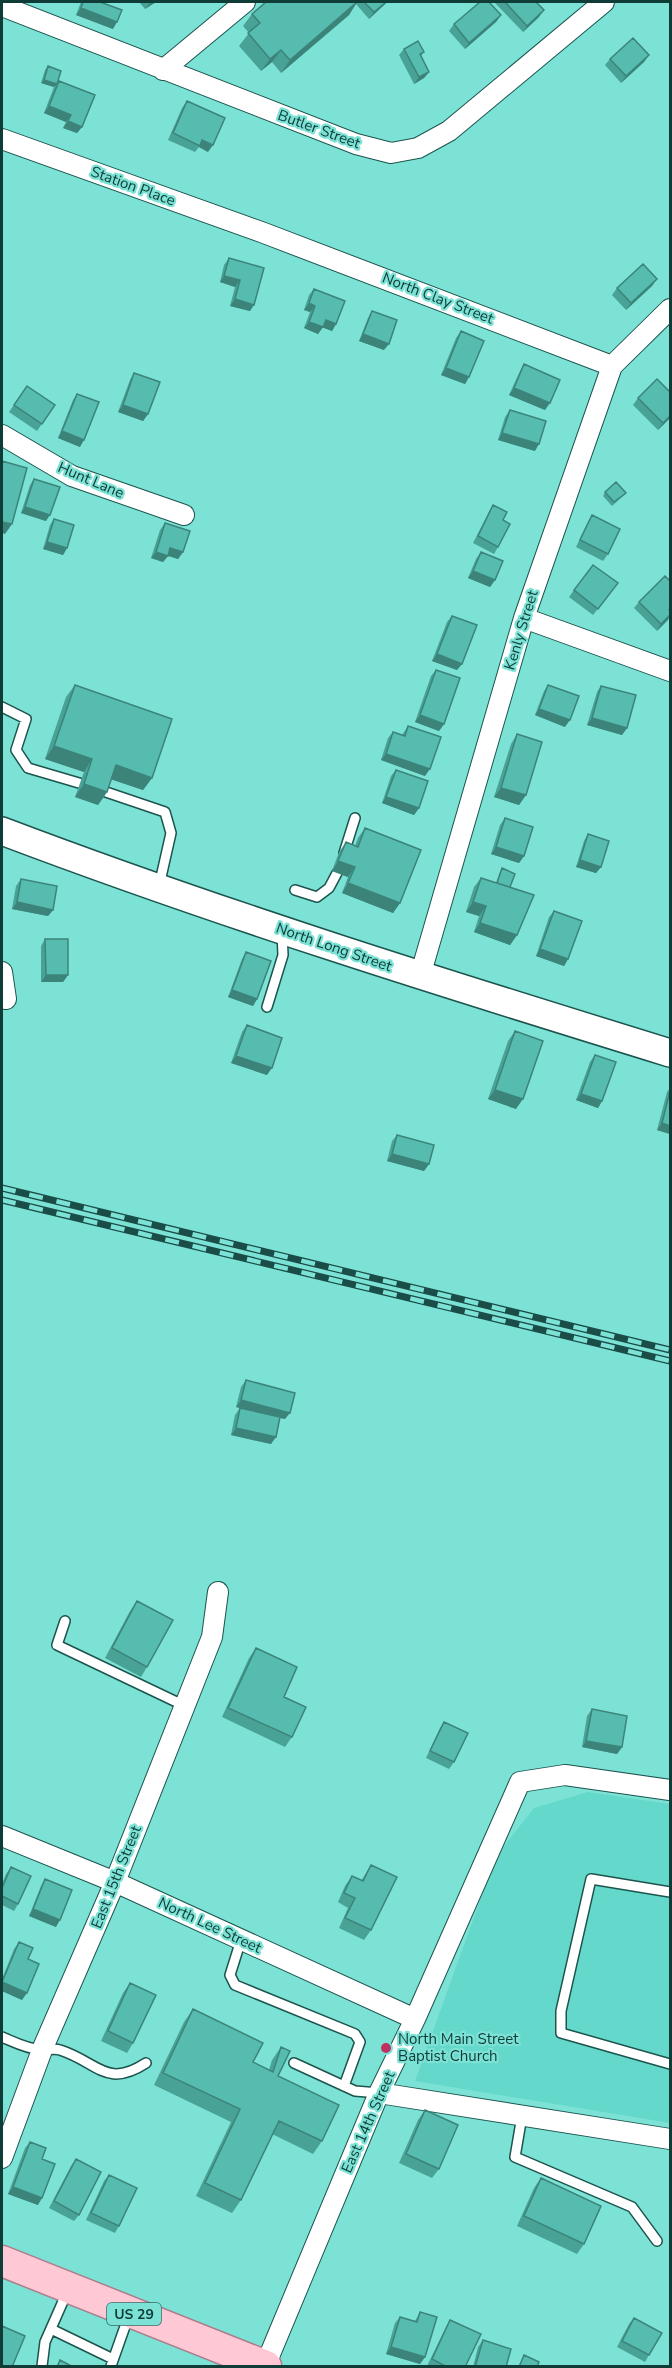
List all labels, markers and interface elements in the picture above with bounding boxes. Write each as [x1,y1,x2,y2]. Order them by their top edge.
street label: Butler Street [275,105,364,153]
street label: Station Place [88,161,178,211]
street label: North Clay Street [379,268,497,329]
street label: Hunt Lane [55,457,127,503]
street label: Kenly Street [499,587,543,672]
street label: North Long Street [273,918,395,976]
street label: East 15th Street [86,1822,146,1931]
street label: North Lee Street [155,1892,265,1958]
place label: North Main Street Baptist Church [398,2029,519,2066]
marker: North Main Street Baptist Church [379,2041,393,2055]
street label: East 14th Street [337,2067,400,2176]
road number: US 29 [107,2303,161,2325]

